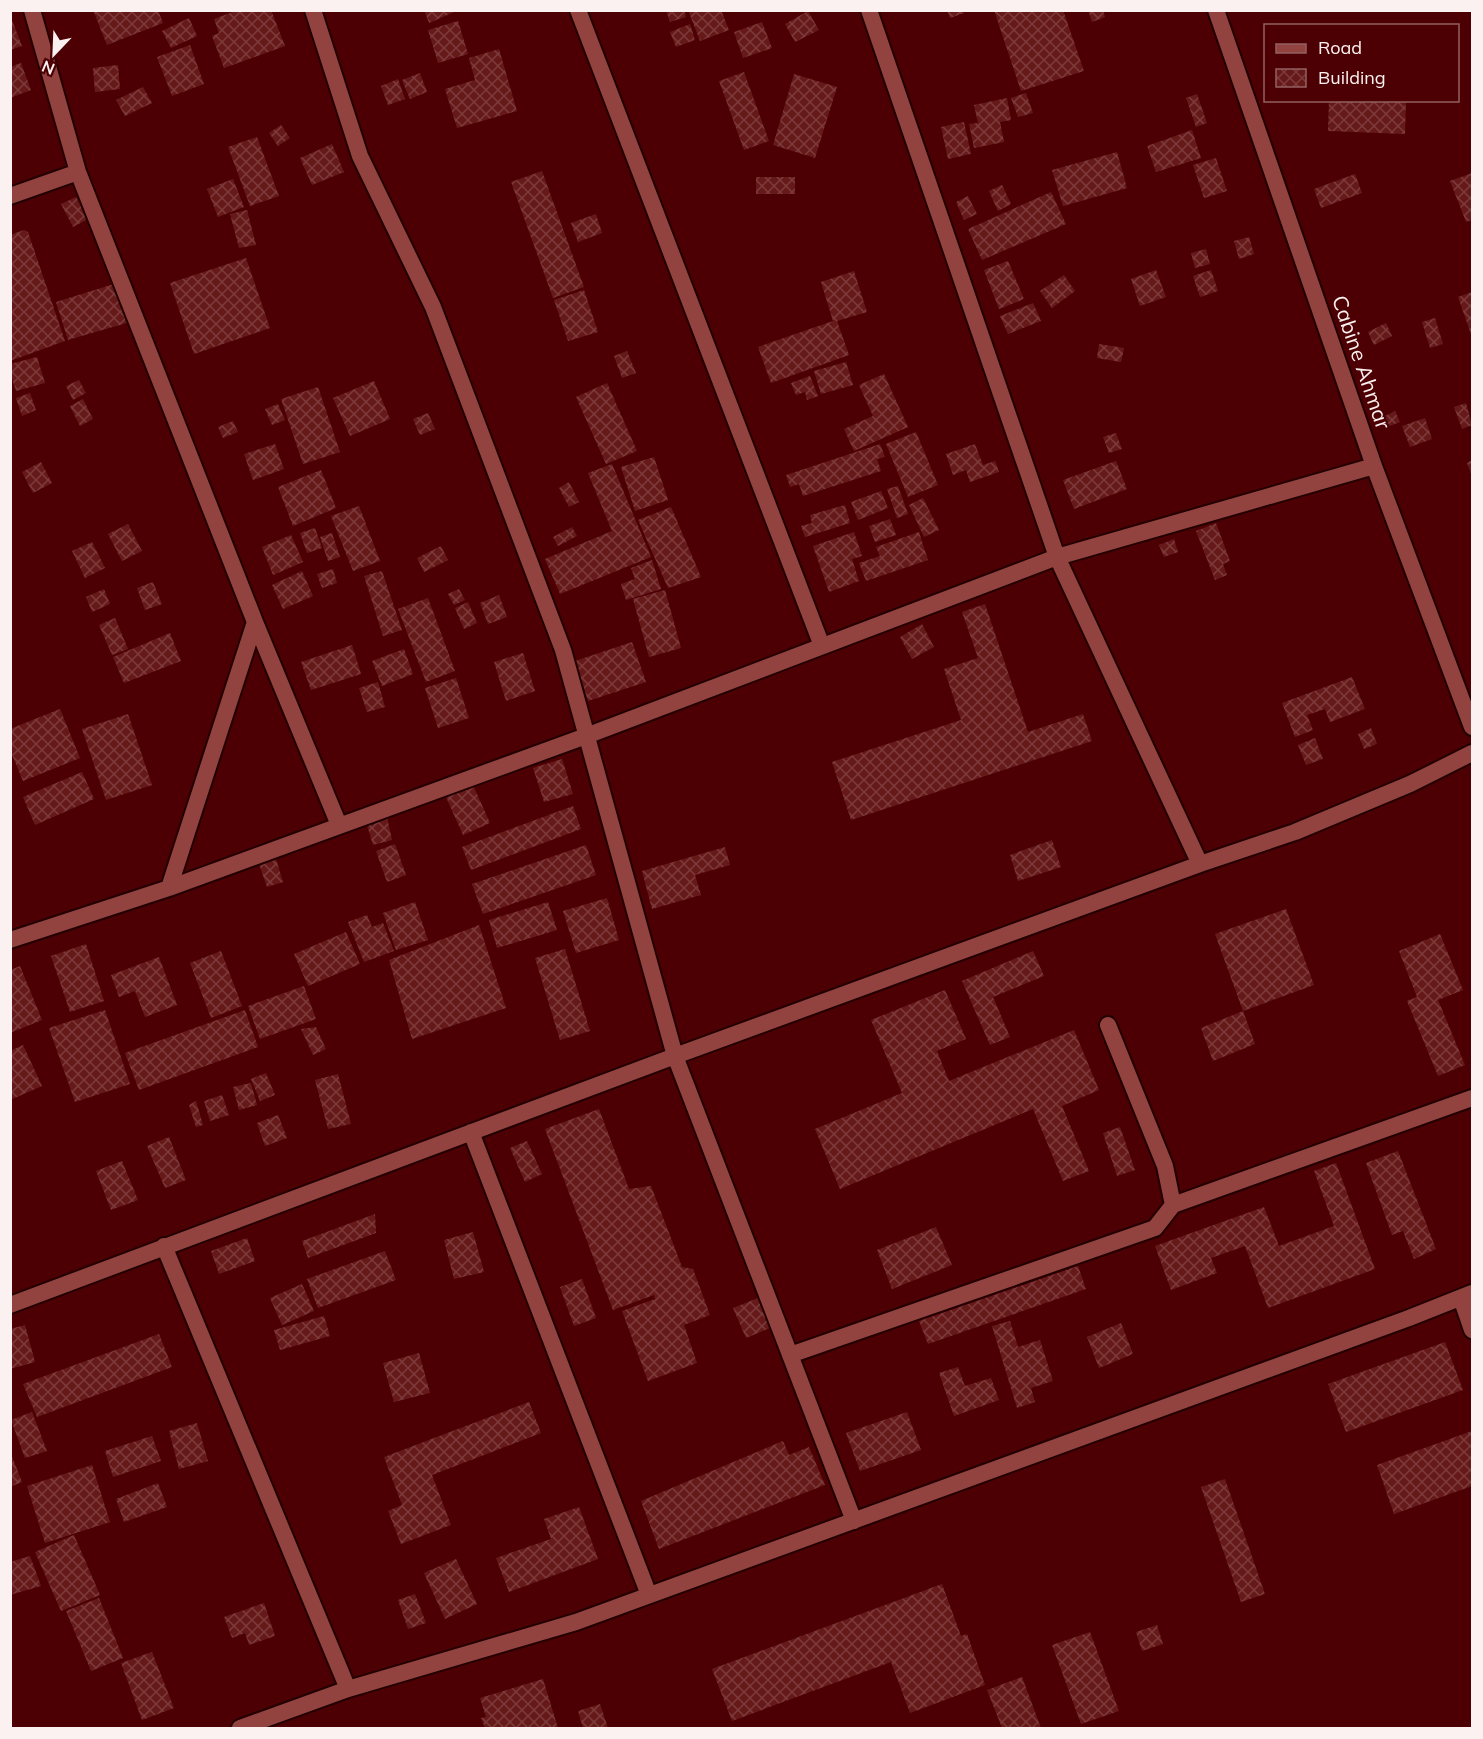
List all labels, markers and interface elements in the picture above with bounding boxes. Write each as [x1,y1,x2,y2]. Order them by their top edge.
north arrow [24,24,84,84]
legend [1264,24,1459,102]
text: Road [1318,36,1362,59]
text: N [39,56,58,79]
text: Building [1318,66,1386,89]
street label: Cabine Ahmar [1327,292,1397,433]

